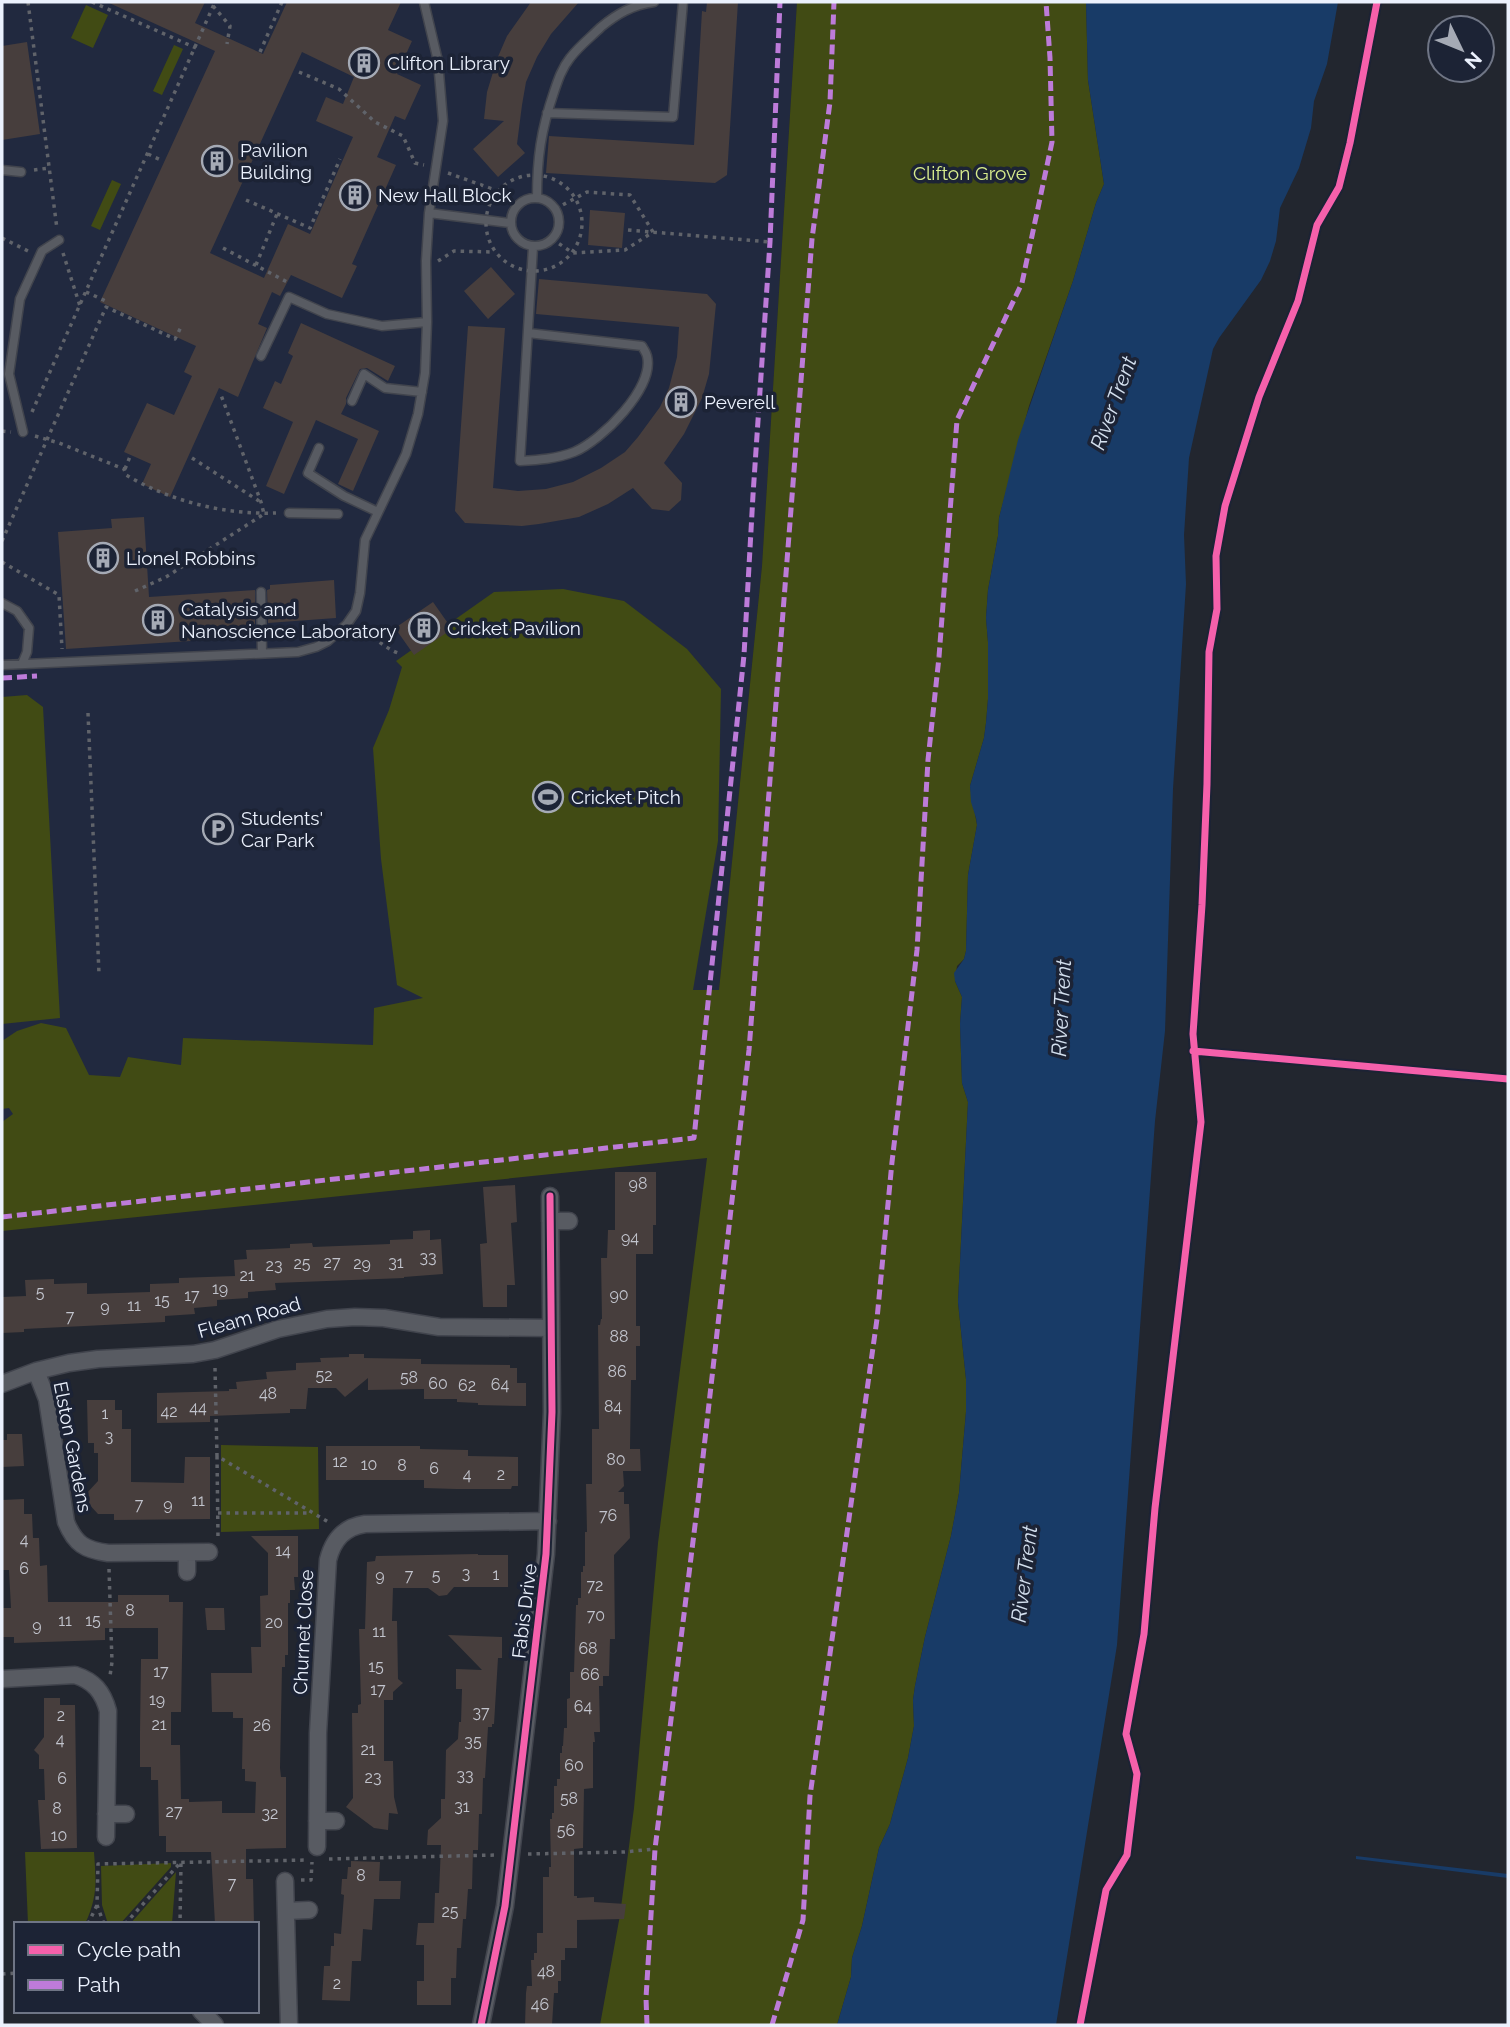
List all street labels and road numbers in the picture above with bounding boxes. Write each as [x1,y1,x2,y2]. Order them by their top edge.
street label: Fleam Road [195,1292,303,1342]
street label: Elston Gardens [50,1380,96,1514]
street label: Fabis Drive [507,1562,541,1660]
street label: Churnet Close [289,1569,317,1695]

